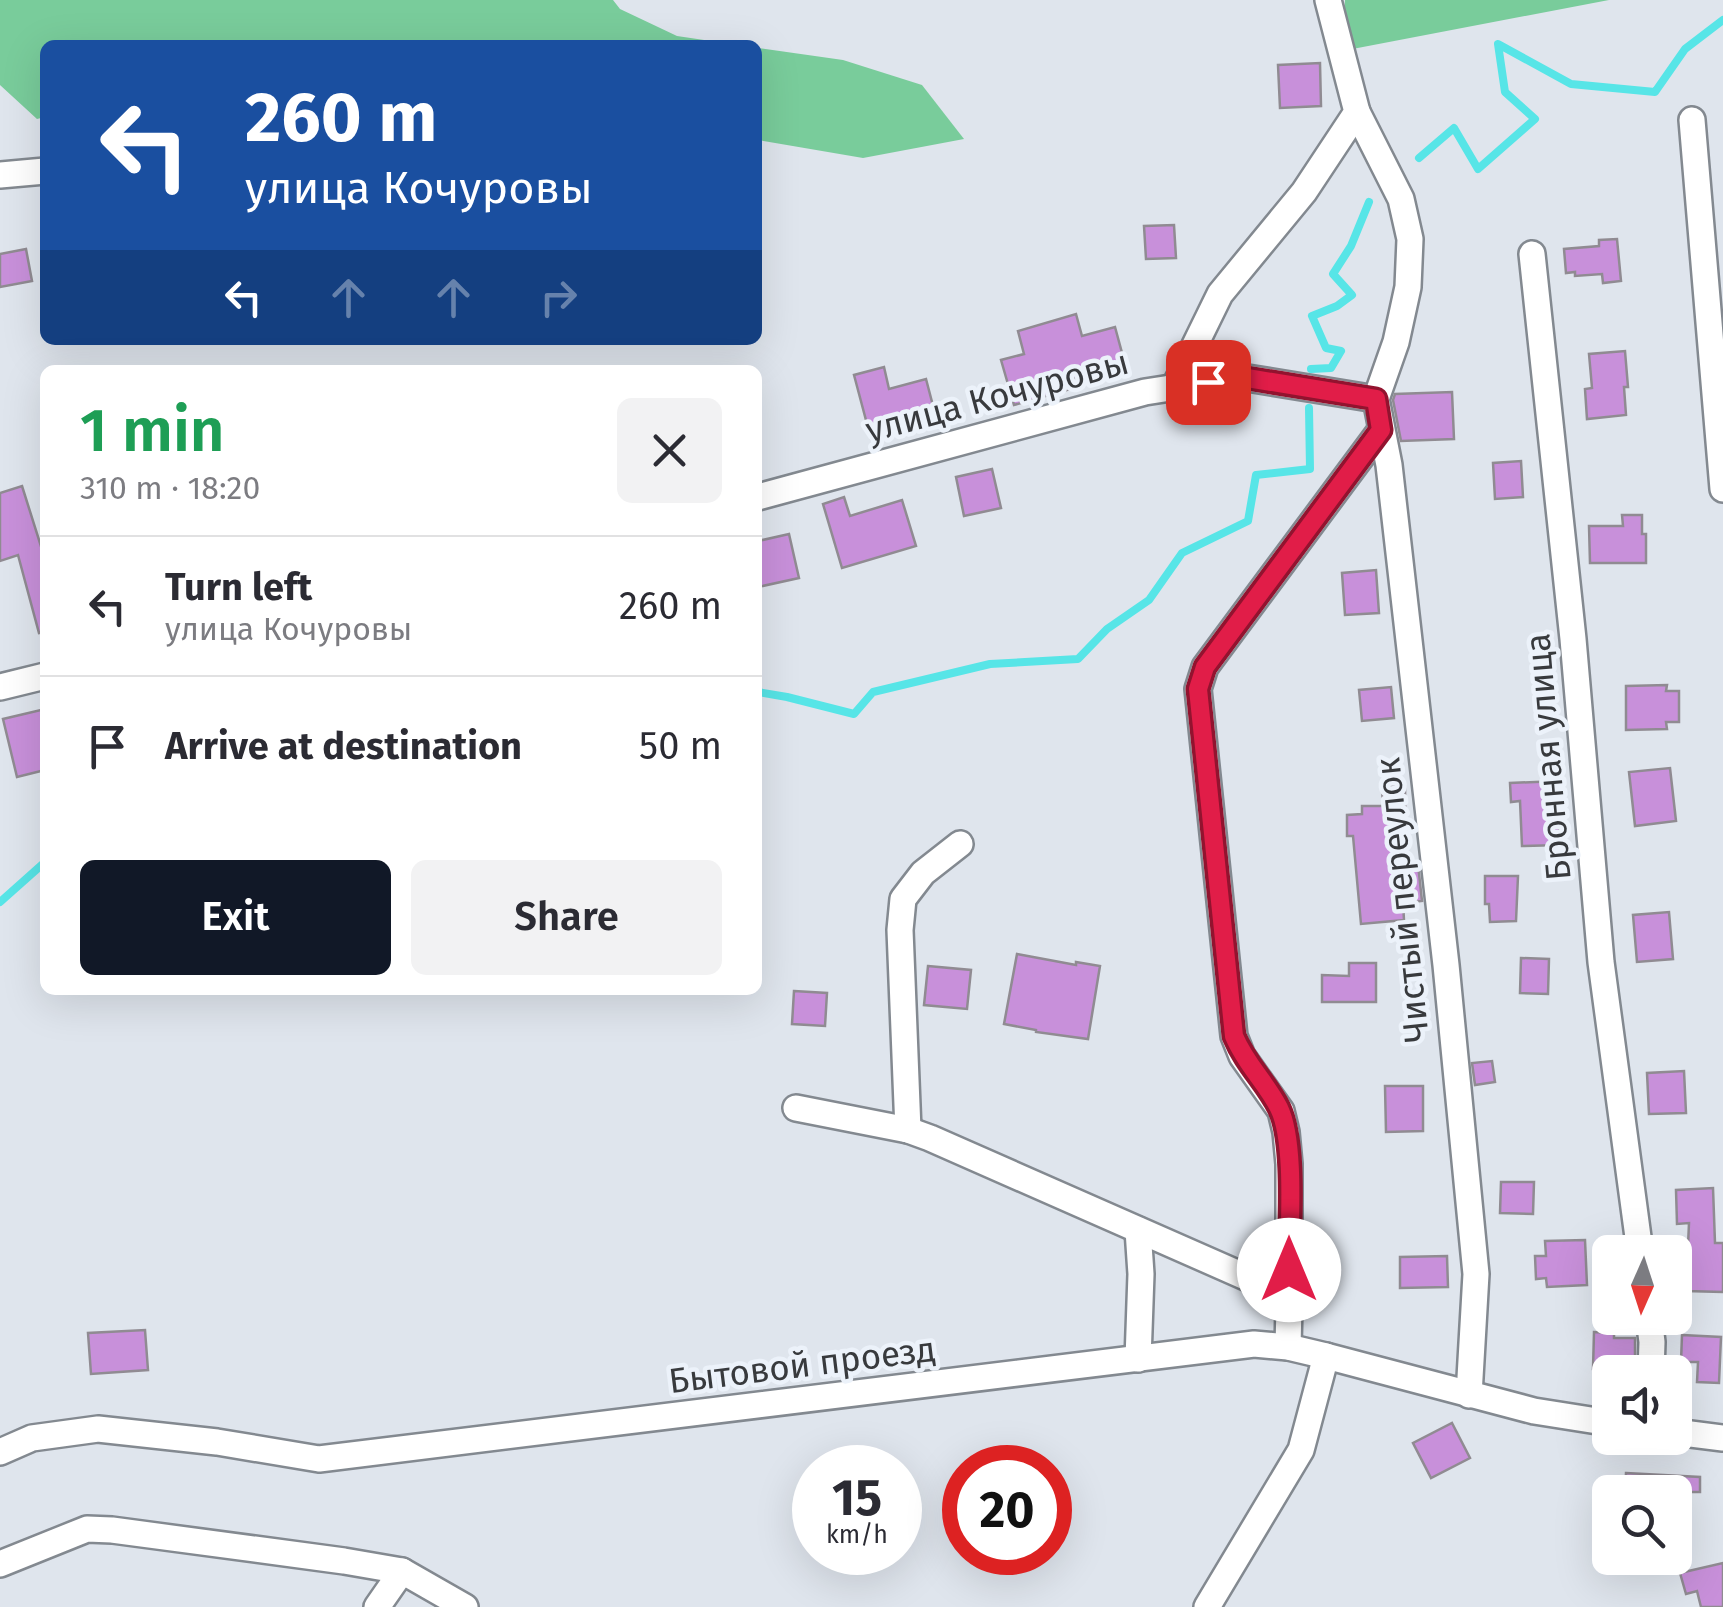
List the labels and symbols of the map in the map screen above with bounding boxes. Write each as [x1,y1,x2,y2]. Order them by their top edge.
pin [1166,340,1251,425]
street label: улица Кочуровы [861,341,1133,451]
street label: Бронная улица [1516,632,1580,882]
street label: Чистый переулок [1366,756,1438,1044]
position arrow [1237,1218,1341,1322]
north arrow [1592,1235,1692,1335]
street label: Бытовой проезд [666,1328,938,1402]
speed limit sign: 20 [942,1445,1072,1575]

